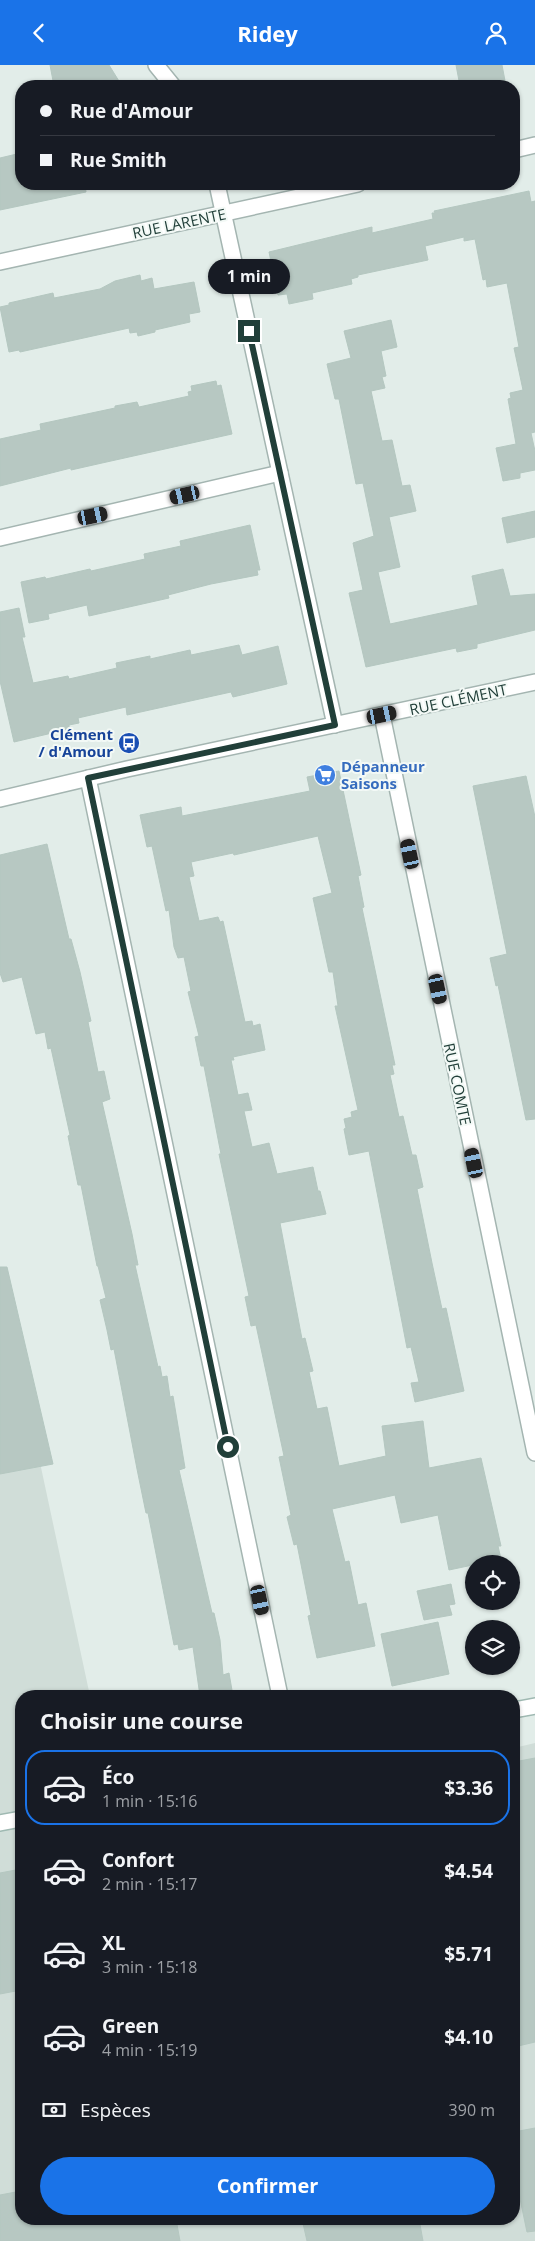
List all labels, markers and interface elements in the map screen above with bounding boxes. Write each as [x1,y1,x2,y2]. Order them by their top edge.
text: Ridey [237,18,298,48]
icon: back [25,19,53,47]
icon: person [482,19,510,47]
text: Rue d'Amour [70,98,193,124]
text: Rue Smith [70,147,167,173]
street label: RUE LARENTE [130,203,228,243]
callout: 1 min [208,259,290,293]
text: 1 min [227,265,271,287]
route end [238,320,260,342]
car [168,484,201,506]
car [76,506,109,526]
street label: RUE CLÉMENT [407,679,509,719]
car [365,705,398,725]
place label: Clément / d'Amour [38,724,113,761]
bus stop icon: Clément / d'Amour [117,731,141,755]
place label: Dépanneur Saisons [341,756,425,793]
supermarket icon: Dépanneur Saisons [313,763,337,787]
car [399,838,420,870]
car [427,973,448,1005]
street label: RUE COMTE [440,1041,476,1127]
car [463,1147,484,1179]
route start [217,1436,239,1458]
map controls [465,1555,520,1675]
button: locate [465,1555,520,1610]
car [249,1584,270,1616]
button: layers [465,1620,520,1675]
text: Choisir une course [40,1705,243,1735]
text: Éco [102,1764,134,1790]
icon: car [42,1765,87,1810]
text: $3.36 [444,1775,493,1801]
text: 1 min · 15:16 [102,1790,197,1812]
text: Confort [102,1847,174,1873]
icon: car [42,1848,87,1893]
text: $4.54 [444,1858,493,1884]
text: 2 min · 15:17 [102,1873,197,1895]
text: XL [102,1930,125,1956]
icon: car [42,1931,87,1976]
text: $5.71 [444,1941,493,1967]
text: 3 min · 15:18 [102,1956,197,1978]
text: Green [102,2013,159,2039]
icon: car [42,2014,87,2059]
text: $4.10 [444,2024,493,2050]
text: 4 min · 15:19 [102,2039,197,2061]
icon: cash [40,2096,68,2124]
text: Espèces [80,2097,151,2123]
text: 390 m [449,2099,495,2121]
button: Confirmer [40,2157,495,2215]

